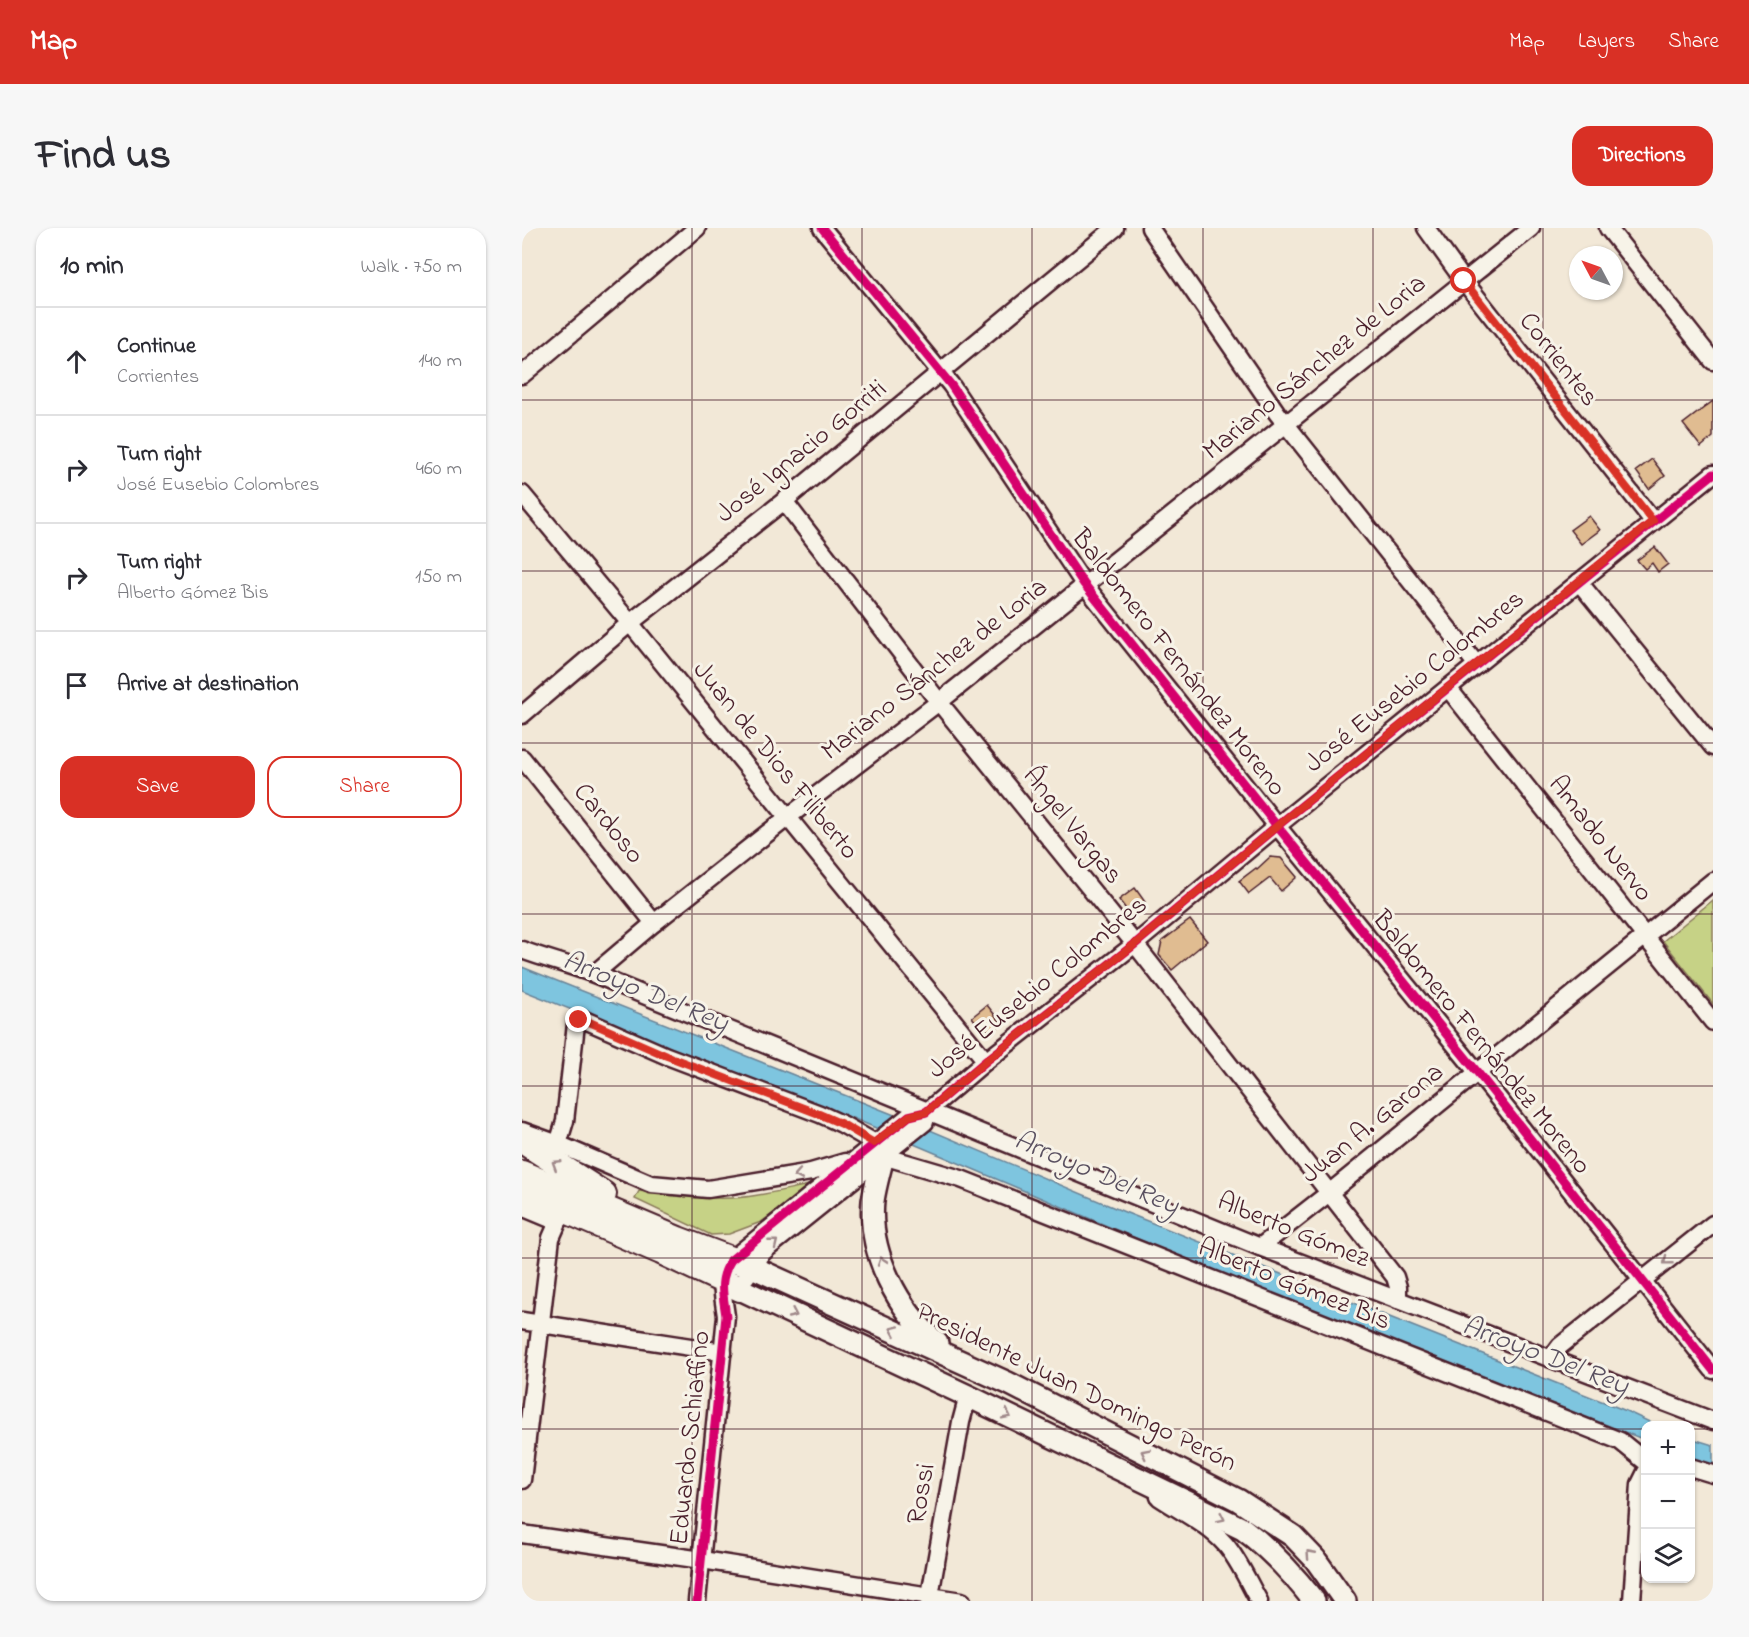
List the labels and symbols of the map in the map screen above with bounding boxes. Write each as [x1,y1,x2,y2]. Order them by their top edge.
north arrow [1569,246,1623,300]
street label: Mariano Sánchez de Loria [1195,265,1435,471]
route start [1450,267,1476,293]
street label: Corrientes [1509,304,1607,416]
street label: José Ignacio Gorriti [708,371,896,533]
street label: Baldomero Fernández Moreno [1060,520,1295,805]
street label: Mariano Sánchez de Loria [813,569,1057,771]
street label: José Eusebio Colombres [1297,581,1533,783]
street label: Juan de Dios Filiberto [682,653,868,869]
street label: Ángel Vargas [1012,759,1132,893]
street label: Amado Nervo [1538,767,1662,911]
street label: Cardoso [563,775,653,873]
street label: José Eusebio Colombres [920,887,1156,1089]
street label: Baldomero Fernández Moreno [1361,902,1600,1184]
water label: Arroyo Del Rey [556,941,734,1045]
route end [565,1006,591,1032]
street label: Juan A. Garona [1293,1054,1453,1194]
water label: Arroyo Del Rey [1007,1121,1185,1227]
one-way arrow [552,1160,562,1172]
one-way arrow [793,1168,803,1181]
street label: Alberto Gómez [1211,1183,1376,1280]
street label: Alberto Gómez Bis [1192,1229,1396,1341]
one-way arrow [767,1239,778,1250]
one-way arrow [1663,1253,1674,1264]
one-way arrow [877,1256,890,1267]
street label: Presidente Juan Domingo Perón [909,1293,1243,1483]
water label: Arroyo Del Rey [1456,1306,1635,1408]
one-way arrow [786,1307,797,1319]
one-way arrow [890,1326,901,1338]
street label: Eduardo Schiaffino [660,1329,722,1547]
one-way arrow [1001,1407,1012,1419]
one-way arrow [1140,1448,1151,1460]
street label: Rossi [897,1460,947,1528]
one-way arrow [1214,1510,1225,1522]
one-way arrow [1306,1550,1317,1561]

